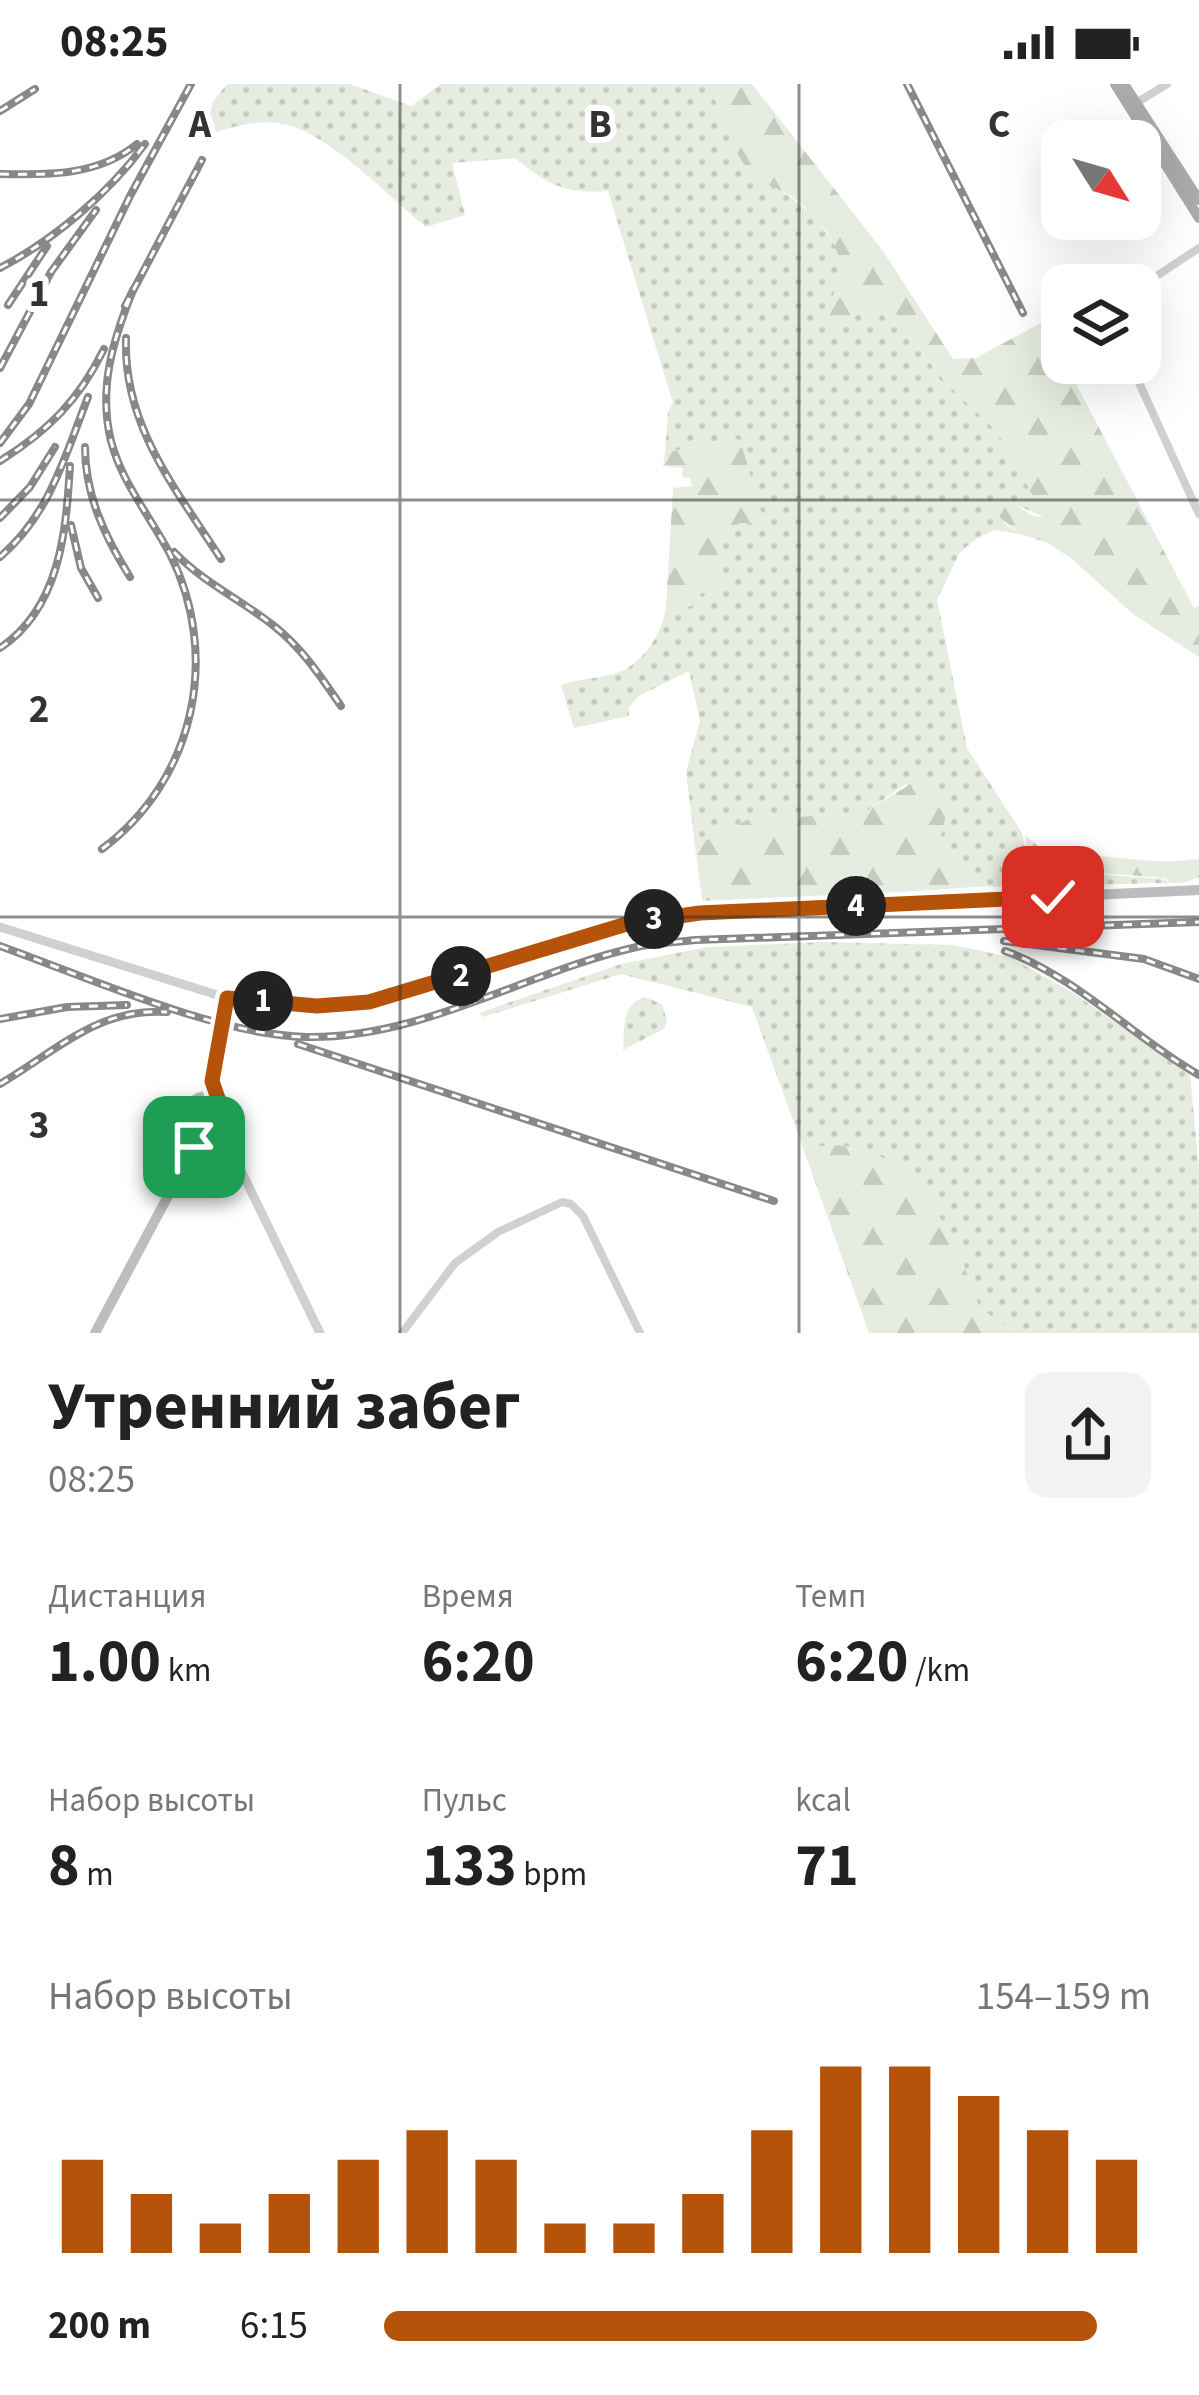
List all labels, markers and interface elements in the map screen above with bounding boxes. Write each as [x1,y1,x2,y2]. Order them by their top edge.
text: 08:25 [60,10,169,74]
text: A [188,97,212,153]
text: B [588,97,612,153]
text: C [988,97,1010,153]
north arrow [1041,120,1161,240]
map controls [1041,120,1161,384]
button: layers [1041,264,1161,384]
text: 1 [29,266,49,322]
text: 2 [29,682,49,738]
pin [1002,846,1104,948]
icon: check [1020,864,1086,930]
pin: 4 [826,876,886,936]
text: 4 [847,882,865,929]
pin: 3 [624,889,684,949]
text: 3 [645,895,663,942]
pin: 2 [431,946,491,1006]
text: 2 [452,952,470,999]
pin: 1 [233,971,293,1031]
text: 1 [254,977,272,1024]
pin [143,1096,245,1198]
text: 3 [29,1098,49,1154]
icon: arrive [161,1114,227,1180]
text: Утренний забег [48,1360,521,1454]
button: share [1025,1372,1151,1498]
text: 08:25 [48,1452,135,1508]
text: Дистанция [48,1573,206,1620]
text: Время [422,1573,514,1620]
text: Темп [795,1573,866,1620]
text: 1.00 [48,1620,161,1705]
text: 6:20 [422,1620,535,1705]
text: 6:20 [795,1620,908,1705]
text: km [161,1647,211,1694]
text: /km [908,1647,970,1694]
text: Набор высоты [48,1777,255,1824]
text: Пульс [422,1777,507,1824]
text: kcal [795,1777,851,1824]
text: 8 [48,1824,80,1909]
text: 133 [422,1824,517,1909]
text: 71 [795,1824,859,1909]
text: m [80,1851,114,1898]
text: bpm [517,1851,587,1898]
text: Набор высоты [48,1969,293,2025]
text: 154–159 m [976,1969,1151,2025]
text: 200 m [48,2298,151,2354]
text: 6:15 [240,2298,308,2354]

